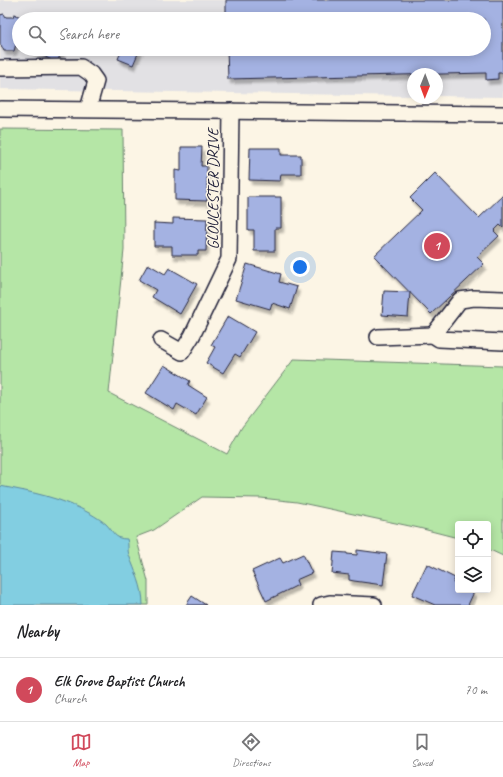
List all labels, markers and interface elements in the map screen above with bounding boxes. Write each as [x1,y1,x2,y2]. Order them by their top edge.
search box [12,12,491,56]
icon: search [26,23,48,45]
text: Search here [58,25,119,44]
north arrow [407,68,443,104]
street label: GLOUCESTER DRIVE [203,126,223,249]
pin: 1 [424,231,450,261]
your location [290,257,310,277]
map controls [455,521,491,593]
button: locate [455,521,491,557]
button: layers [455,557,491,593]
text: Nearby [16,621,59,642]
text: Elk Grove Baptist Church [54,672,185,691]
text: 1 [26,682,32,698]
text: 70 m [465,682,487,698]
text: Church [54,691,87,707]
tab: Map [70,731,92,769]
tab: Directions [232,731,271,769]
tab: Saved [411,731,433,769]

